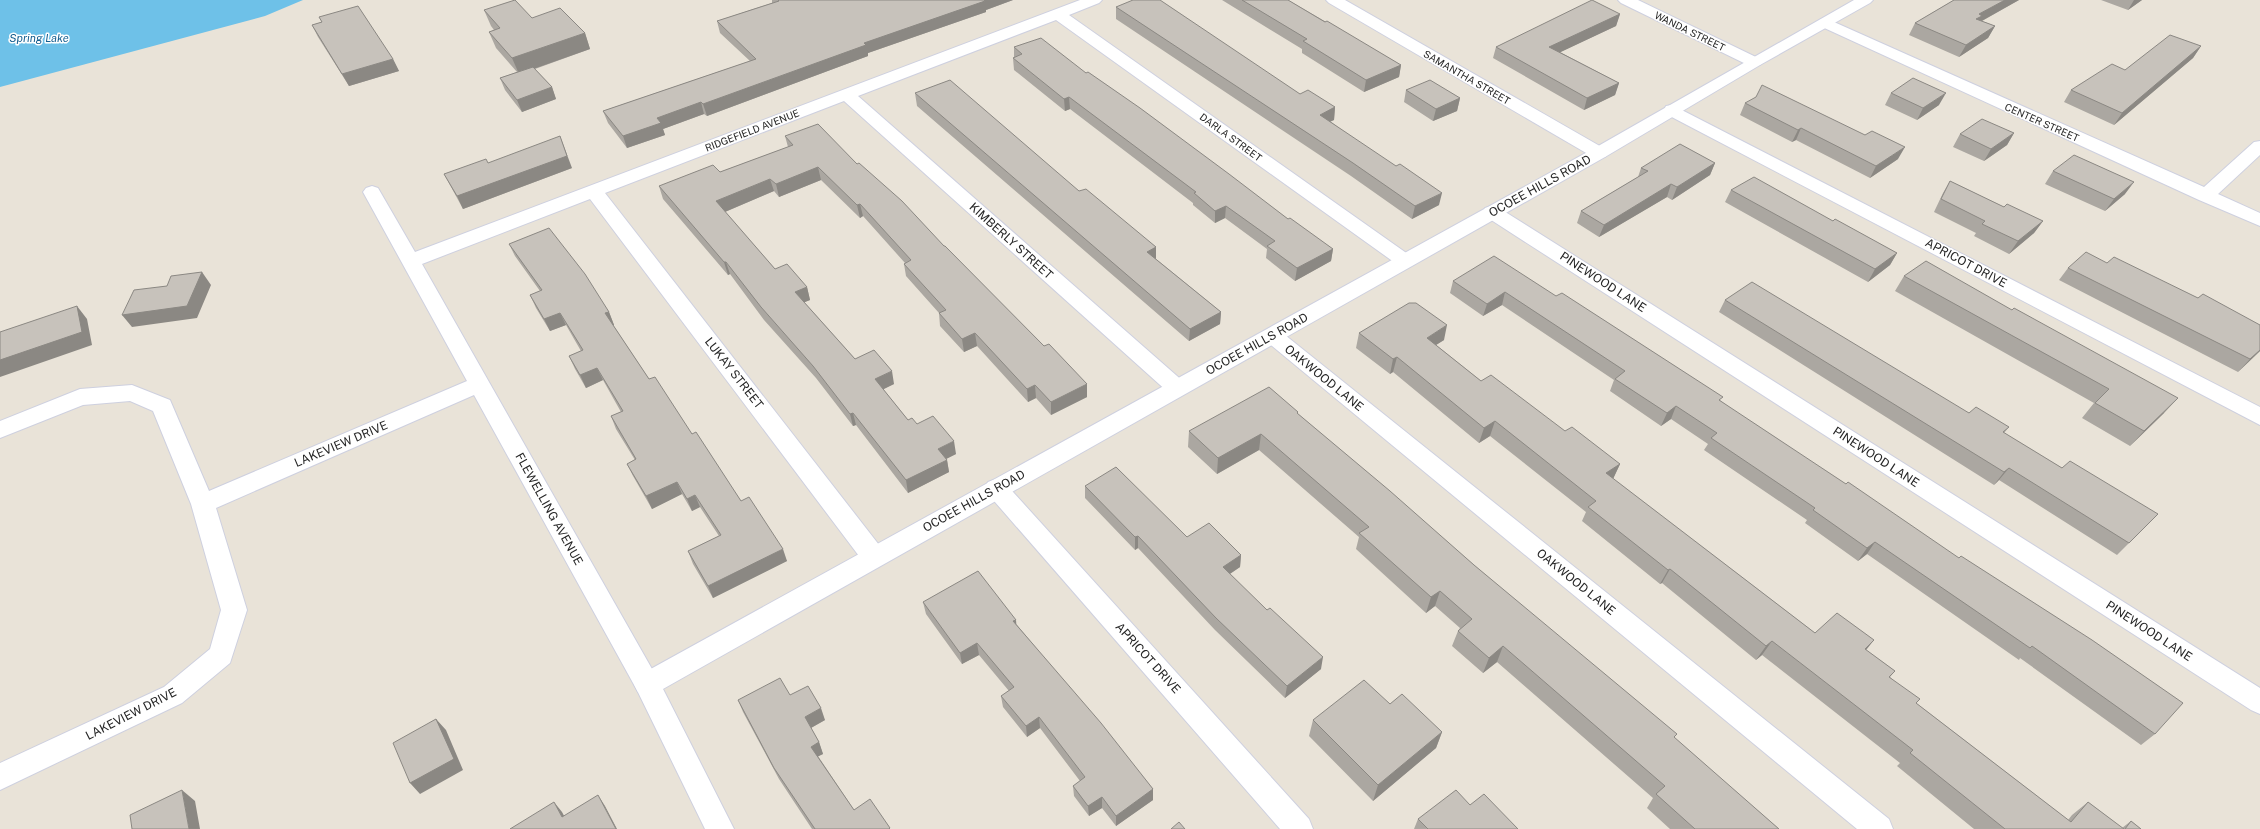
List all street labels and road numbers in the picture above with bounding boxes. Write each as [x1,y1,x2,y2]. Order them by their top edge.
street label: WANDA STREET [1653,9,1727,53]
street label: SAMANTHA STREET [1422,47,1513,107]
street label: CENTER STREET [2003,100,2081,144]
street label: RIDGEFIELD AVENUE [703,106,801,154]
street label: DARLA STREET [1198,110,1264,164]
street label: OCOEE HILLS ROAD [1487,152,1593,220]
street label: KIMBERLY STREET [966,200,1056,282]
street label: APRICOT DRIVE [1923,236,2009,290]
street label: PINEWOOD LANE [1557,249,1649,315]
street label: OCOEE HILLS ROAD [1204,310,1310,378]
street label: LUKAY STREET [702,335,766,411]
street label: OAKWOOD LANE [1282,342,1366,414]
street label: LAKEVIEW DRIVE [292,418,390,470]
street label: PINEWOOD LANE [1830,424,1922,490]
street label: FLEWELLING AVENUE [512,450,586,568]
street label: OCOEE HILLS ROAD [921,467,1027,535]
street label: OAKWOOD LANE [1534,546,1618,618]
street label: PINEWOOD LANE [2103,598,2195,664]
street label: APRICOT DRIVE [1113,620,1183,696]
street label: LAKEVIEW DRIVE [83,685,179,743]

